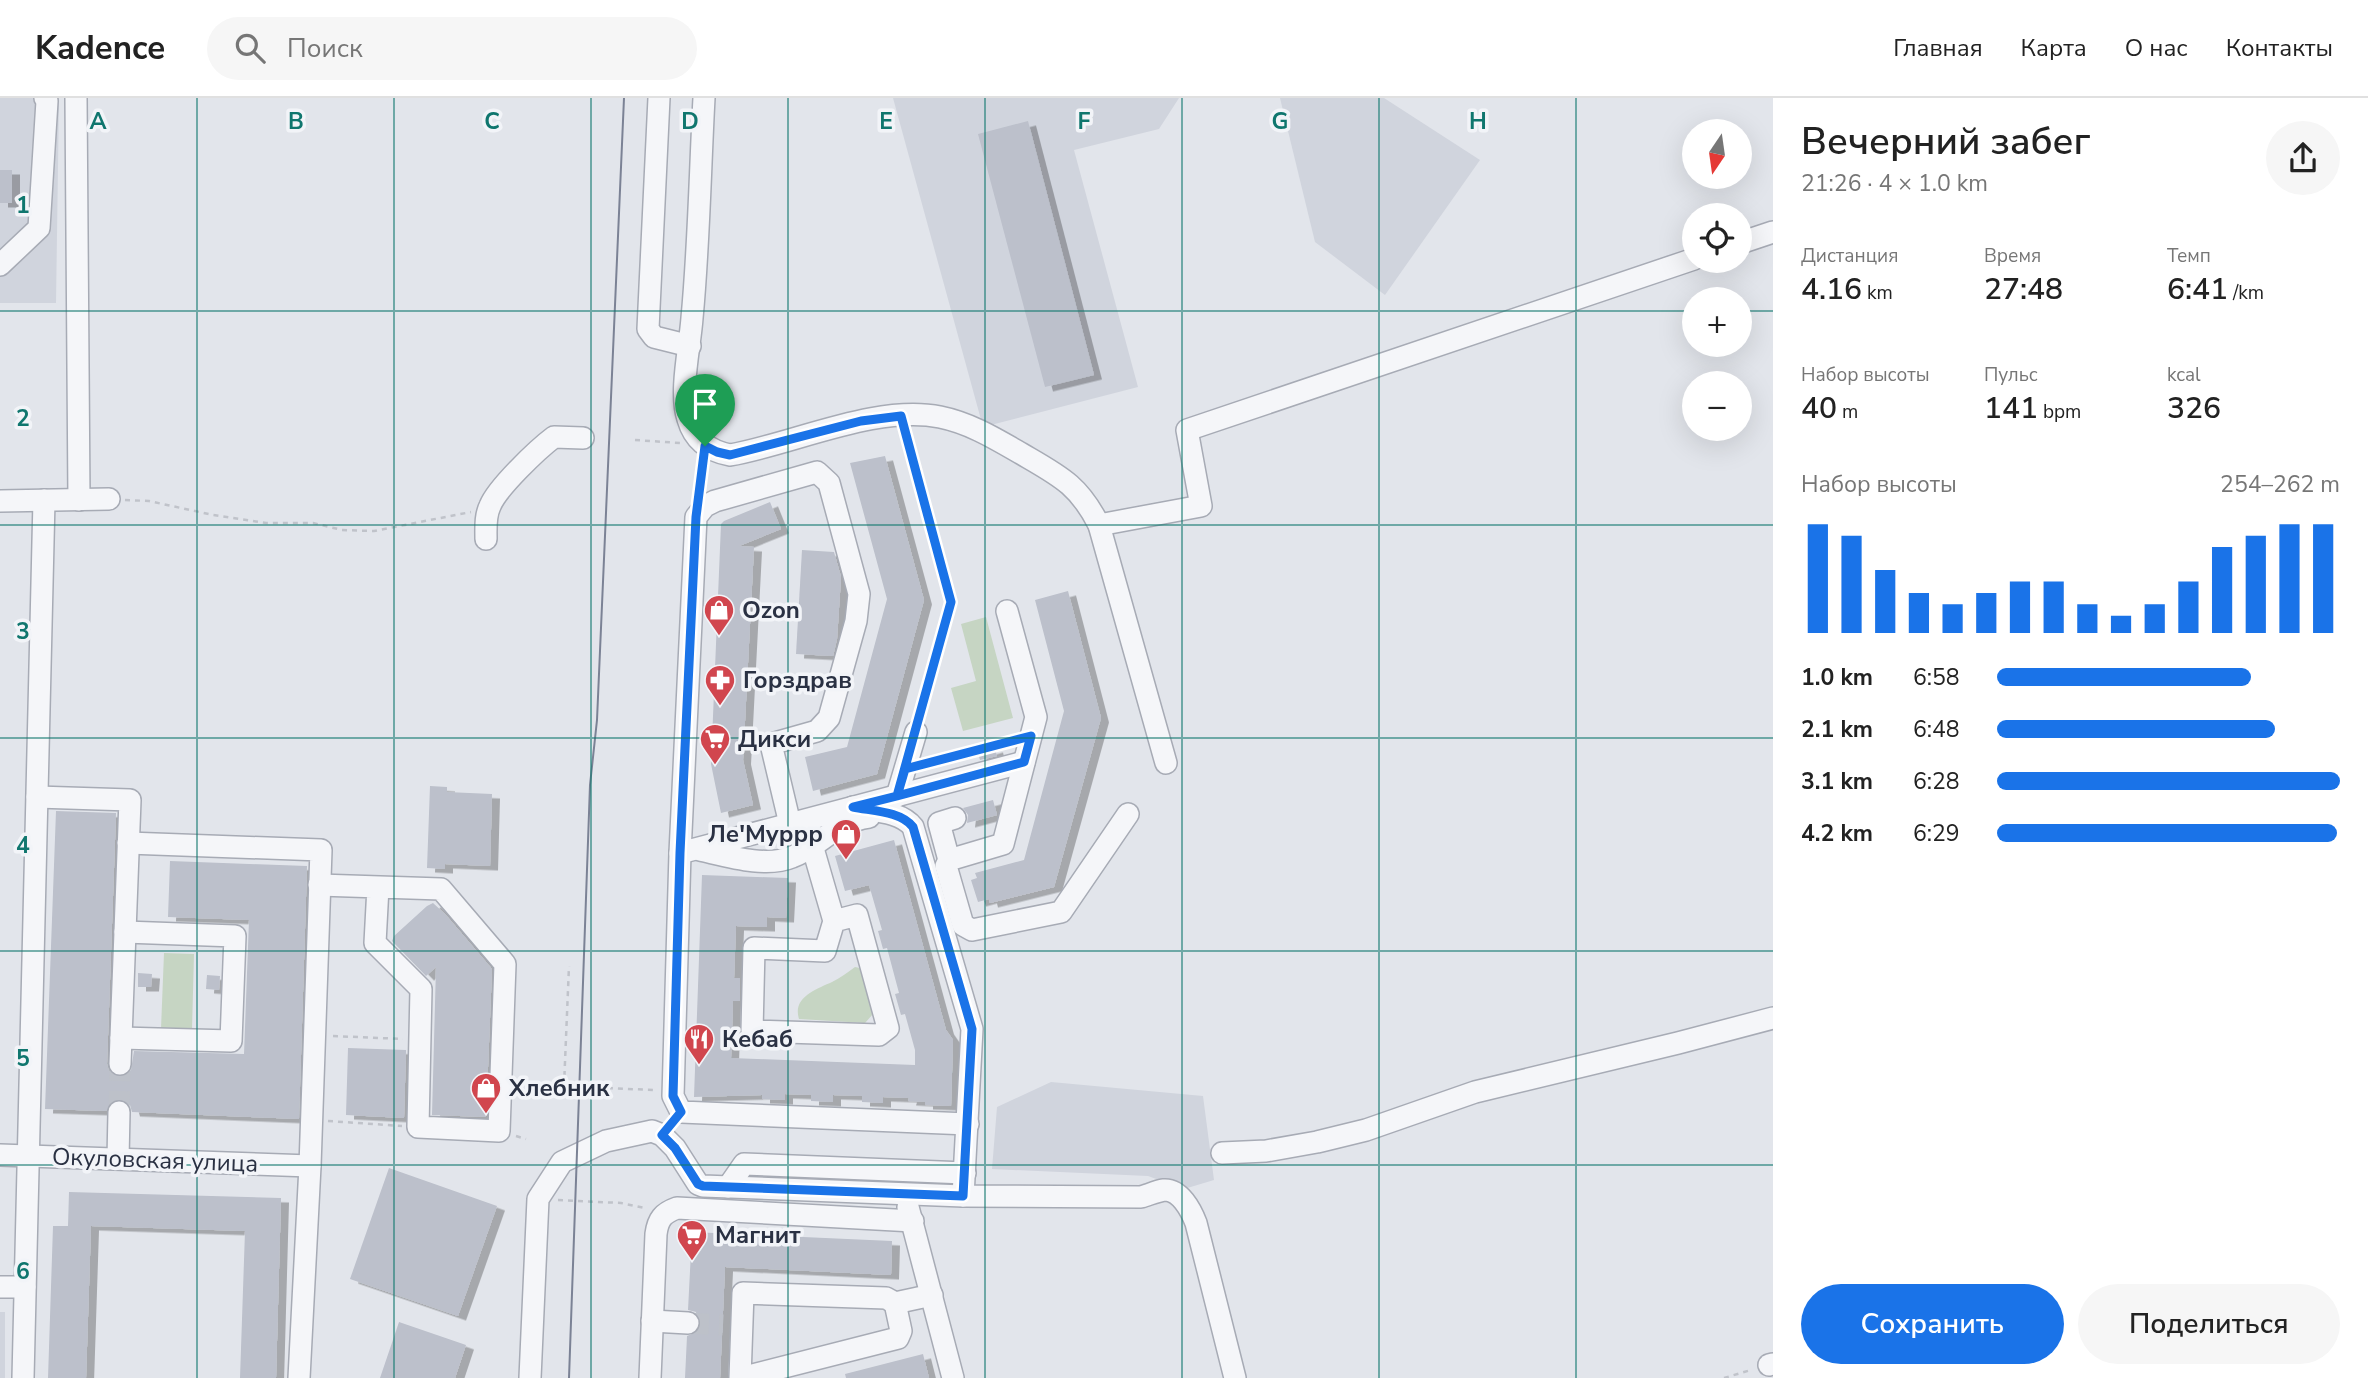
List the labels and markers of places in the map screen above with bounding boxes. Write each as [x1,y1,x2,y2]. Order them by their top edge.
pin [675,374,735,446]
shop icon: Ozon [702,593,736,637]
place label: Ozon [742,594,800,626]
pharmacy icon: Горздрав [703,663,737,707]
place label: Горздрав [743,664,852,696]
supermarket icon: Дикси [698,722,732,766]
place label: Дикси [738,723,811,755]
shop icon: Ле'Муррр [829,817,863,861]
place label: Ле'Муррр [708,818,823,850]
restaurant icon: Кебаб [682,1022,716,1066]
place label: Кебаб [722,1023,793,1055]
shop icon: Хлебник [469,1071,503,1115]
place label: Хлебник [508,1072,610,1104]
supermarket icon: Магнит [675,1218,709,1262]
place label: Магнит [715,1219,801,1251]

